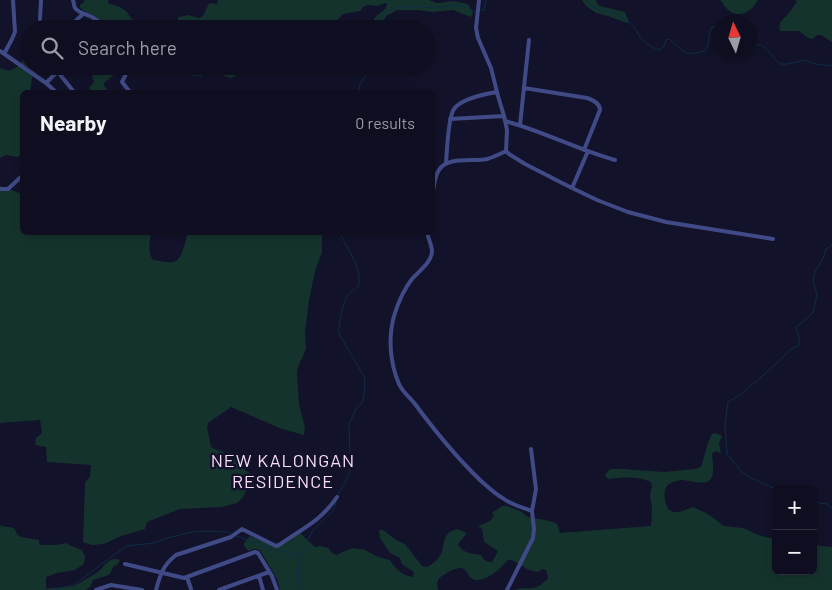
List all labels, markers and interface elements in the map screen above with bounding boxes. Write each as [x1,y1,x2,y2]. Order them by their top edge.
north arrow [712,15,757,60]
search box [20,20,435,75]
icon: search [38,34,66,62]
text: Search here [78,36,177,59]
text: Nearby [40,110,106,135]
text: 0 results [355,113,415,132]
district label: NEW KALONGAN RESIDENCE [211,449,355,492]
map controls [772,485,817,575]
button: + [772,485,817,530]
button: − [772,530,817,575]

